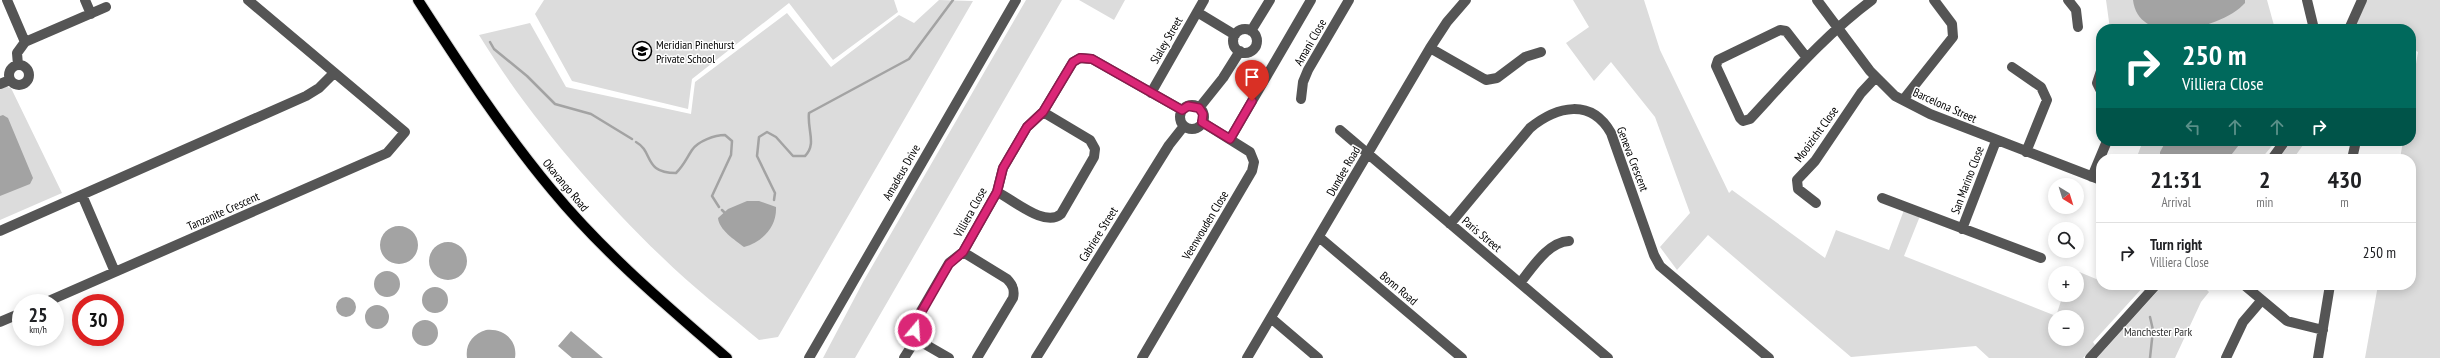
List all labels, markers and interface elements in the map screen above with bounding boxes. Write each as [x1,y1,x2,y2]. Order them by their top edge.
street label: Slaley Street [1147,13,1186,66]
street label: Amani Close [1291,16,1329,68]
text: 250 m [2182,36,2246,73]
place label: Meridian Pinehurst Private School [656,37,735,66]
school or university icon: Meridian Pinehurst Private School [631,40,653,62]
icon: right [2116,40,2168,92]
pin [1235,60,1269,101]
icon: arrive [1241,66,1263,88]
text: Villiera Close [2182,72,2264,95]
street label: Barcelona Street [1911,84,1980,126]
street label: Mooizicht Close [1791,103,1841,165]
icon: left [2182,116,2204,138]
icon: ahead [2224,116,2246,138]
icon: ahead [2266,116,2288,138]
icon: right [2308,116,2330,138]
street label: Geneva Crescent [1614,125,1652,194]
street label: Amadeus Drive [879,141,923,203]
street label: Dundee Road [1323,144,1363,198]
street label: San Marino Close [1947,144,1987,216]
street label: Okavango Road [540,156,592,214]
text: 21:31 [2150,164,2202,195]
text: 2 [2259,164,2270,195]
text: 430 [2327,164,2362,195]
north arrow [2048,178,2084,214]
map controls [2048,178,2084,346]
street label: Villiera Close [950,185,990,240]
street label: Tanzanite Crescent [185,188,262,234]
street label: Veenwouden Close [1178,188,1232,263]
text: Arrival [2161,194,2191,211]
text: min [2256,194,2273,211]
text: m [2340,194,2349,211]
street label: Cabriere Street [1075,203,1121,264]
street label: Paris Street [1459,213,1505,255]
button: search [2048,222,2084,258]
text: Turn right [2150,235,2202,254]
icon: right [2116,242,2138,264]
text: 250 m [2363,243,2396,262]
text: Villiera Close [2150,254,2209,271]
button: + [2048,266,2084,302]
street label: Bonn Road [1377,268,1421,308]
speed limit sign: 30 [72,294,124,346]
text: 25 [28,302,48,328]
position arrow [894,309,936,351]
button: − [2048,310,2084,346]
text: km/h [29,323,47,336]
park label: Manchester Park [2124,324,2192,339]

